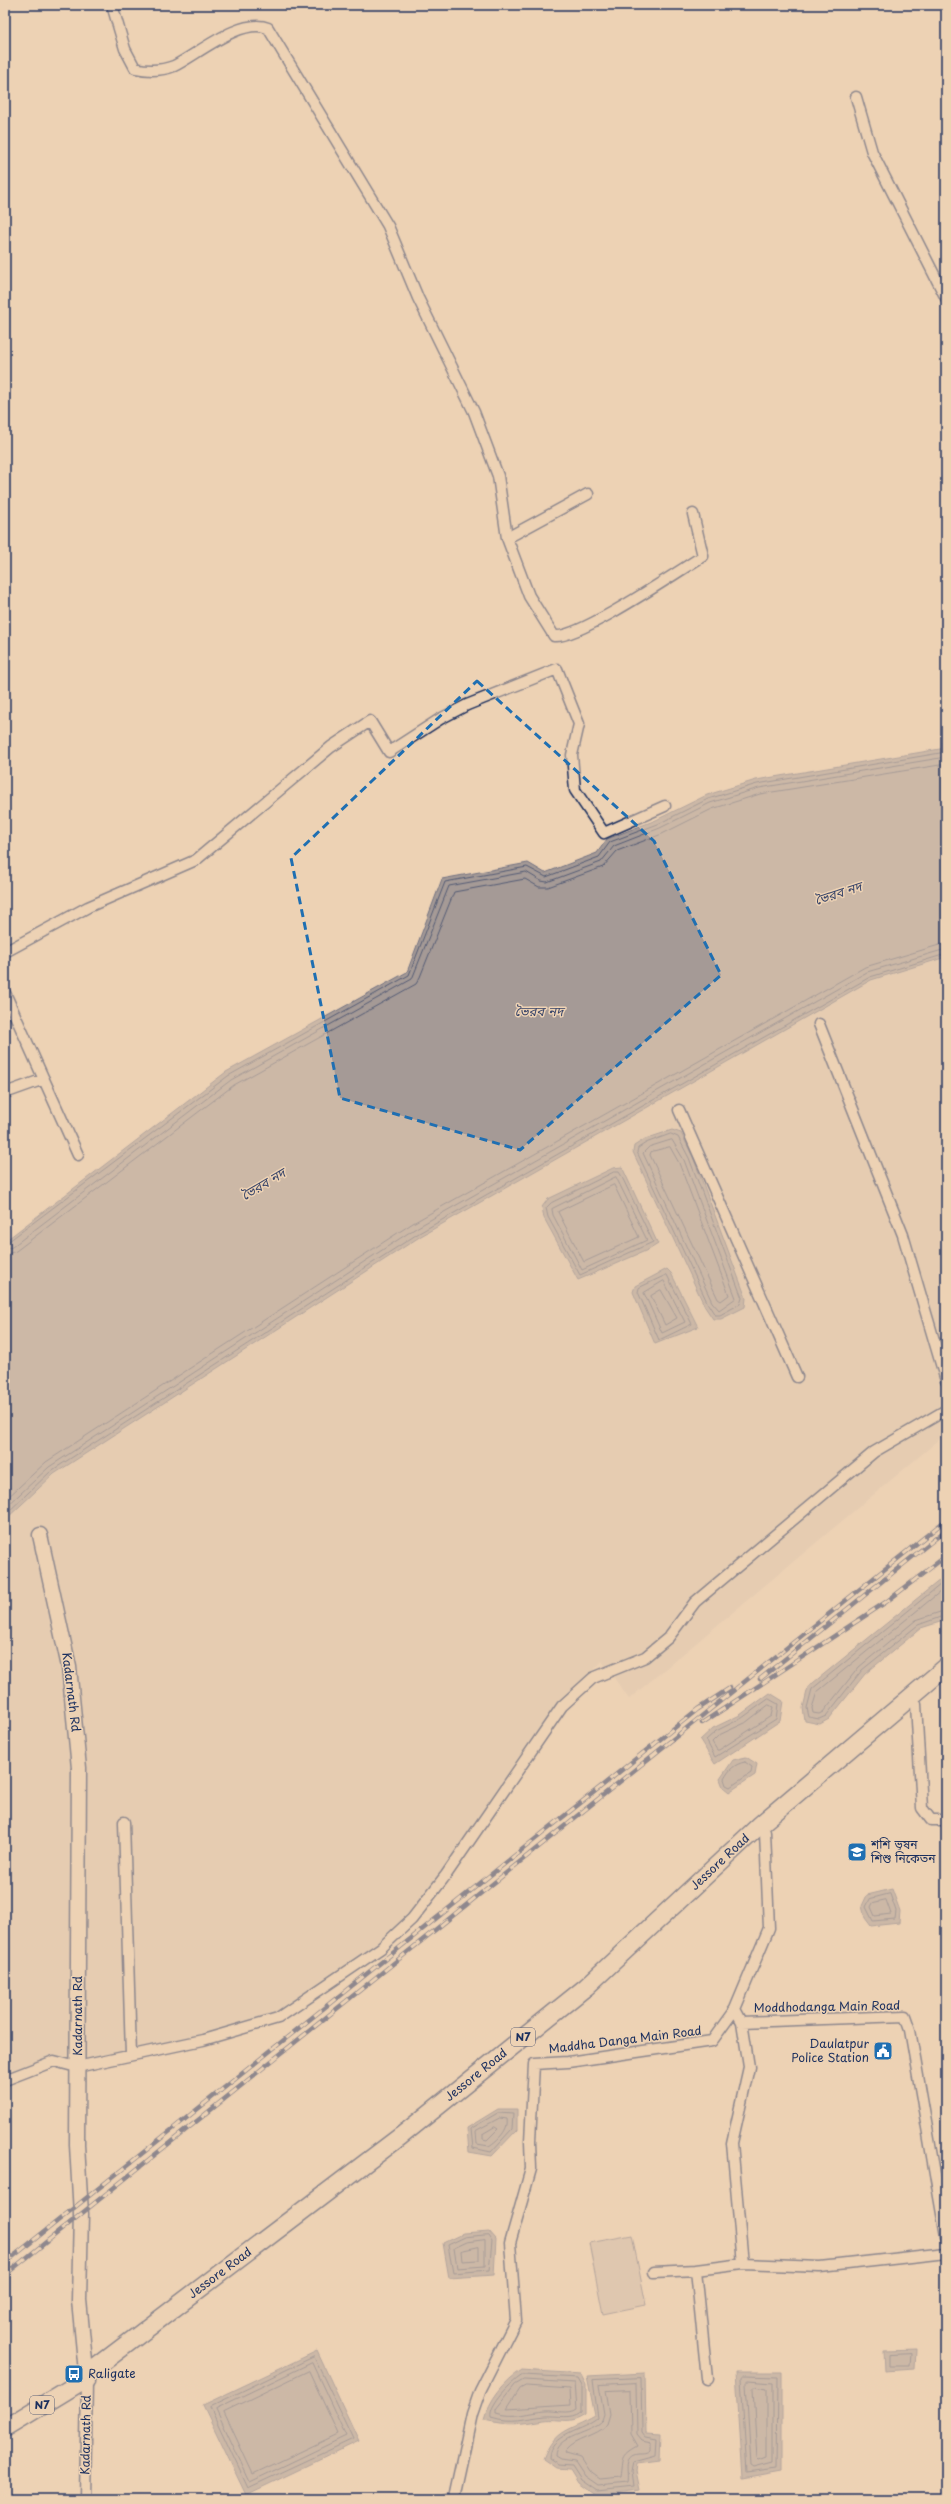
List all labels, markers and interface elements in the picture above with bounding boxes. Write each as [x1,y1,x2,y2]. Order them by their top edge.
water label: ভৈরব নদ [812,875,867,909]
water label: ভৈরব নদ [515,1001,566,1020]
water label: ভৈরব নদ [237,1161,291,1204]
street label: Kadarnath Rd [58,1651,86,1733]
street label: Jessore Road [686,1829,753,1894]
place label: শশি ভূষন শিশু নিকেতন [870,1835,936,1867]
school or university icon: শশি ভূষন শিশু নিকেতন [846,1841,868,1863]
street label: Kadarnath Rd [68,1975,86,2056]
street label: Moddhodanga Main Road [754,1996,900,2016]
street label: Maddha Danga Main Road [547,2021,702,2057]
road number: N7 [511,2028,535,2046]
place label: Daulatpur Police Station [791,2034,870,2066]
public building icon: Daulatpur Police Station [872,2040,894,2062]
street label: Jessore Road [440,2043,510,2105]
street label: Jessore Road [184,2242,255,2302]
bus stop icon: Raligate [63,2363,85,2385]
place label: Raligate [88,2364,136,2382]
street label: Kadarnath Rd [75,2394,95,2475]
road number: N7 [30,2396,54,2414]

